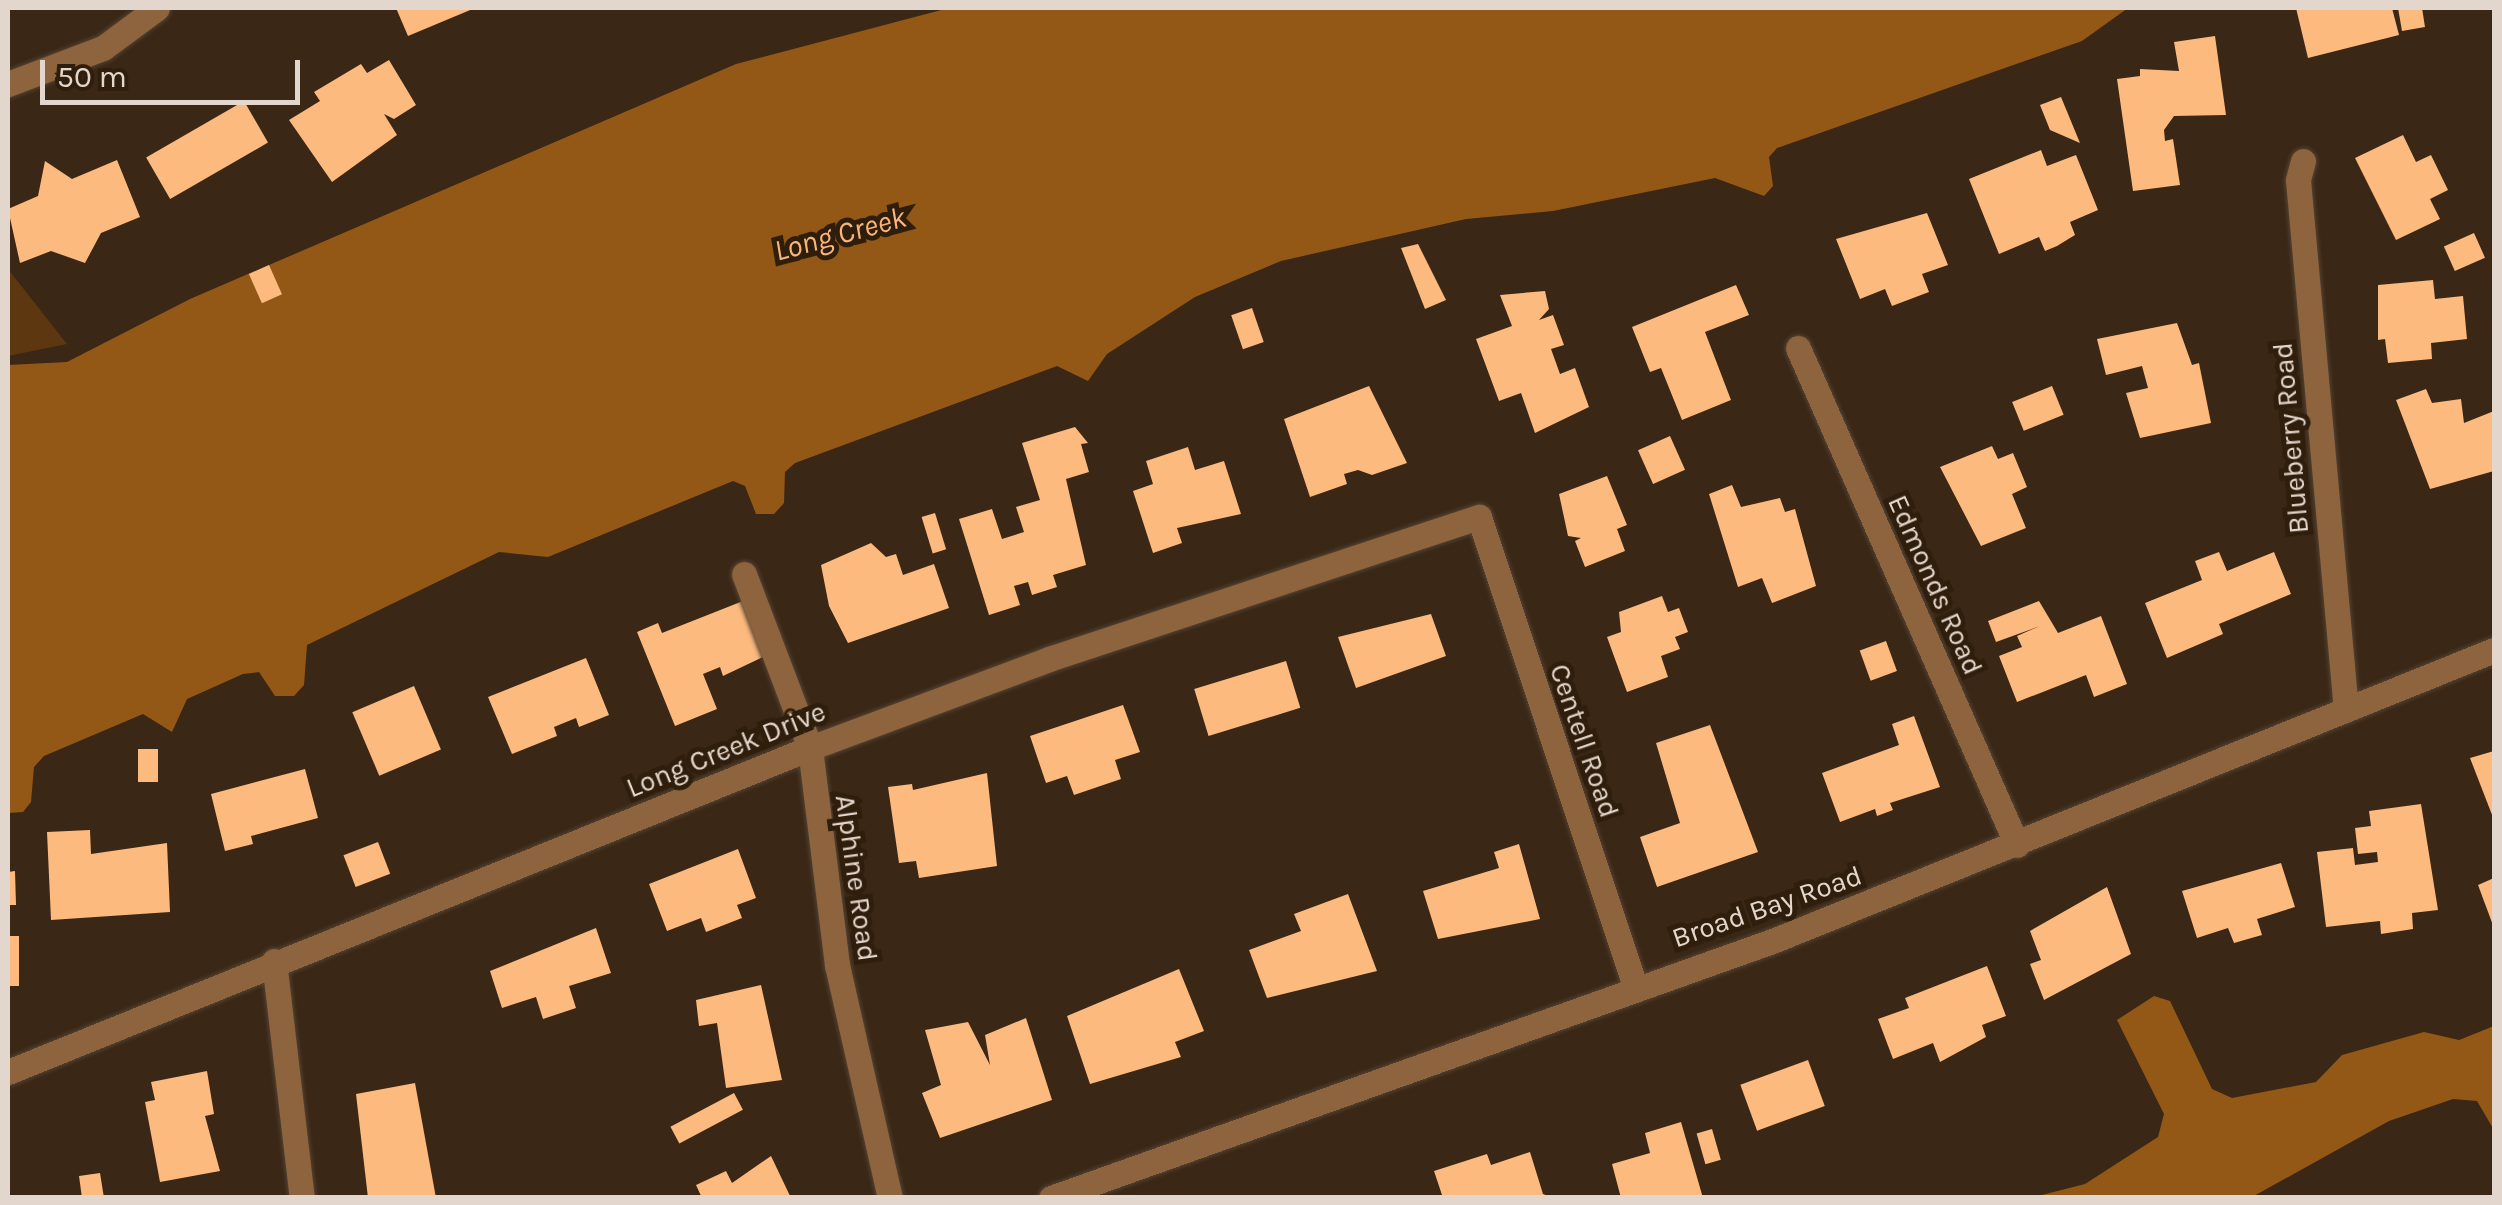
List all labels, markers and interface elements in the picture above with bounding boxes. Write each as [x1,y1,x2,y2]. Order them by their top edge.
scale bar [45,40,305,102]
text: 50 m [57,59,127,95]
water label: Long Creek [770,199,910,269]
street label: Blueberry Road [2266,341,2316,535]
street label: Edmonds Road [1880,490,1990,680]
street label: Centell Road [1542,660,1626,822]
street label: Long Creek Drive [622,695,830,805]
street label: Alphine Road [828,793,884,963]
street label: Broad Bay Road [1668,859,1866,955]

